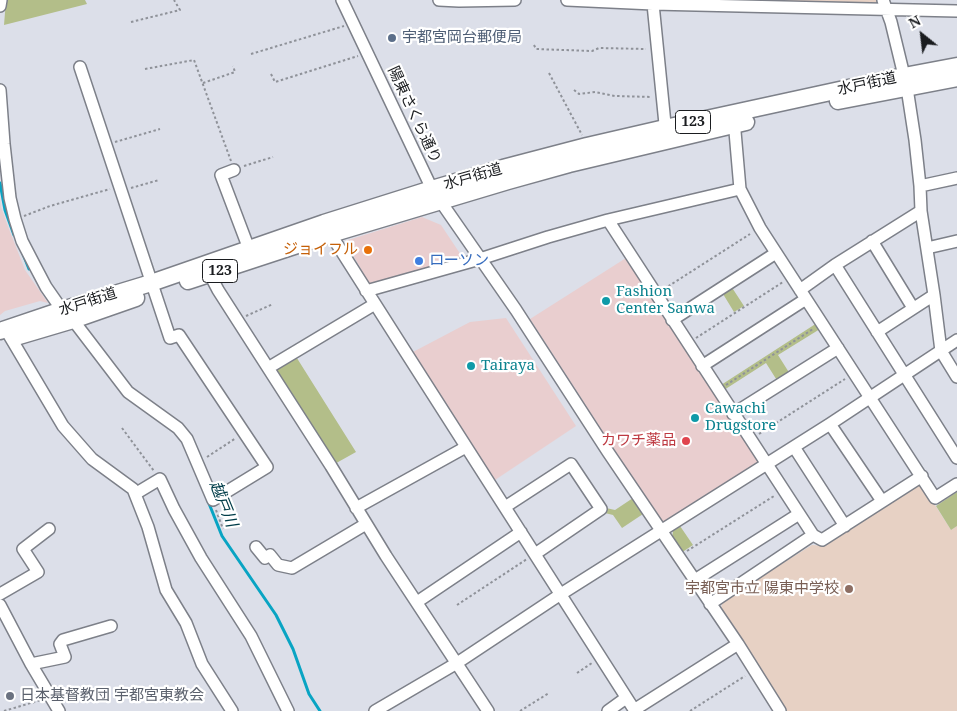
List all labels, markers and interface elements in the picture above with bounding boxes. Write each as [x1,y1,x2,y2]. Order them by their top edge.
north arrow [897,10,947,60]
text: N [905,10,924,32]
place label: 宇都宮岡台郵便局 [402,29,522,47]
marker: 宇都宮岡台郵便局 [386,32,398,44]
street label: 陽東さくら通り [384,64,444,166]
street label: 水戸街道 [836,69,898,99]
road number: 123 [676,110,710,134]
street label: 水戸街道 [442,160,504,194]
place label: ジョイフル [283,241,358,259]
marker: ジョイフル [362,244,374,256]
place label: ローソン [429,252,489,270]
marker: ローソン [413,255,425,267]
road number: 123 [202,260,238,282]
place label: Fashion Center Sanwa [616,283,715,318]
street label: 水戸街道 [57,284,119,320]
marker: Fashion Center Sanwa [600,295,612,307]
place label: Tairaya [481,357,535,375]
marker: Tairaya [465,360,477,372]
place label: Cawachi Drugstore [705,400,776,435]
marker: Cawachi Drugstore [689,412,701,424]
place label: カワチ薬品 [601,432,676,450]
marker: カワチ薬品 [680,435,692,447]
water label: 越戸川 [205,478,241,530]
place label: 宇都宮市立 陽東中学校 [685,580,839,598]
marker: 宇都宮市立 陽東中学校 [843,583,855,595]
place label: 日本基督教団 宇都宮東教会 [20,687,204,705]
marker: 日本基督教団 宇都宮東教会 [4,690,16,702]

